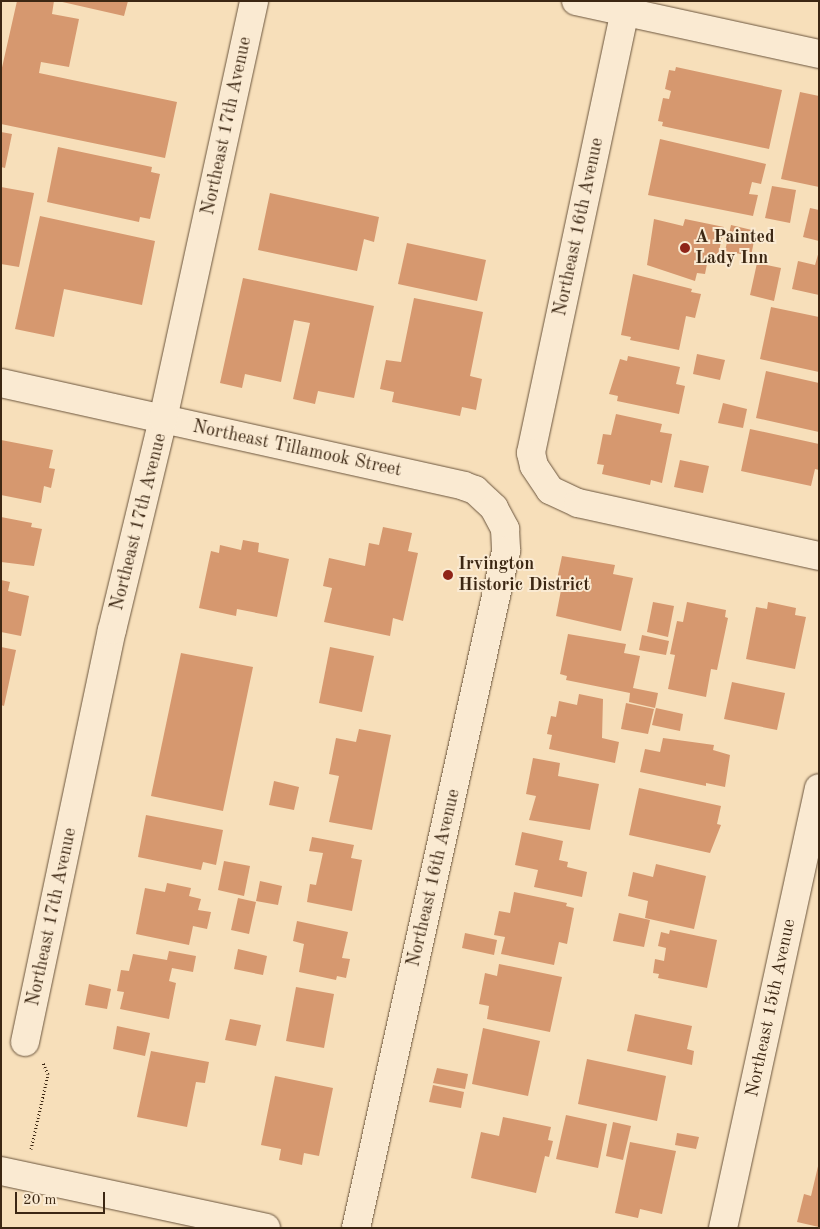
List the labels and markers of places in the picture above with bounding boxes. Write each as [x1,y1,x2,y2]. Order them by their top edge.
place label: A Painted Lady Inn [695,227,775,270]
marker: A Painted Lady Inn [679,242,691,254]
place label: Irvington Historic District [458,554,590,596]
marker: Irvington Historic District [442,569,454,581]

